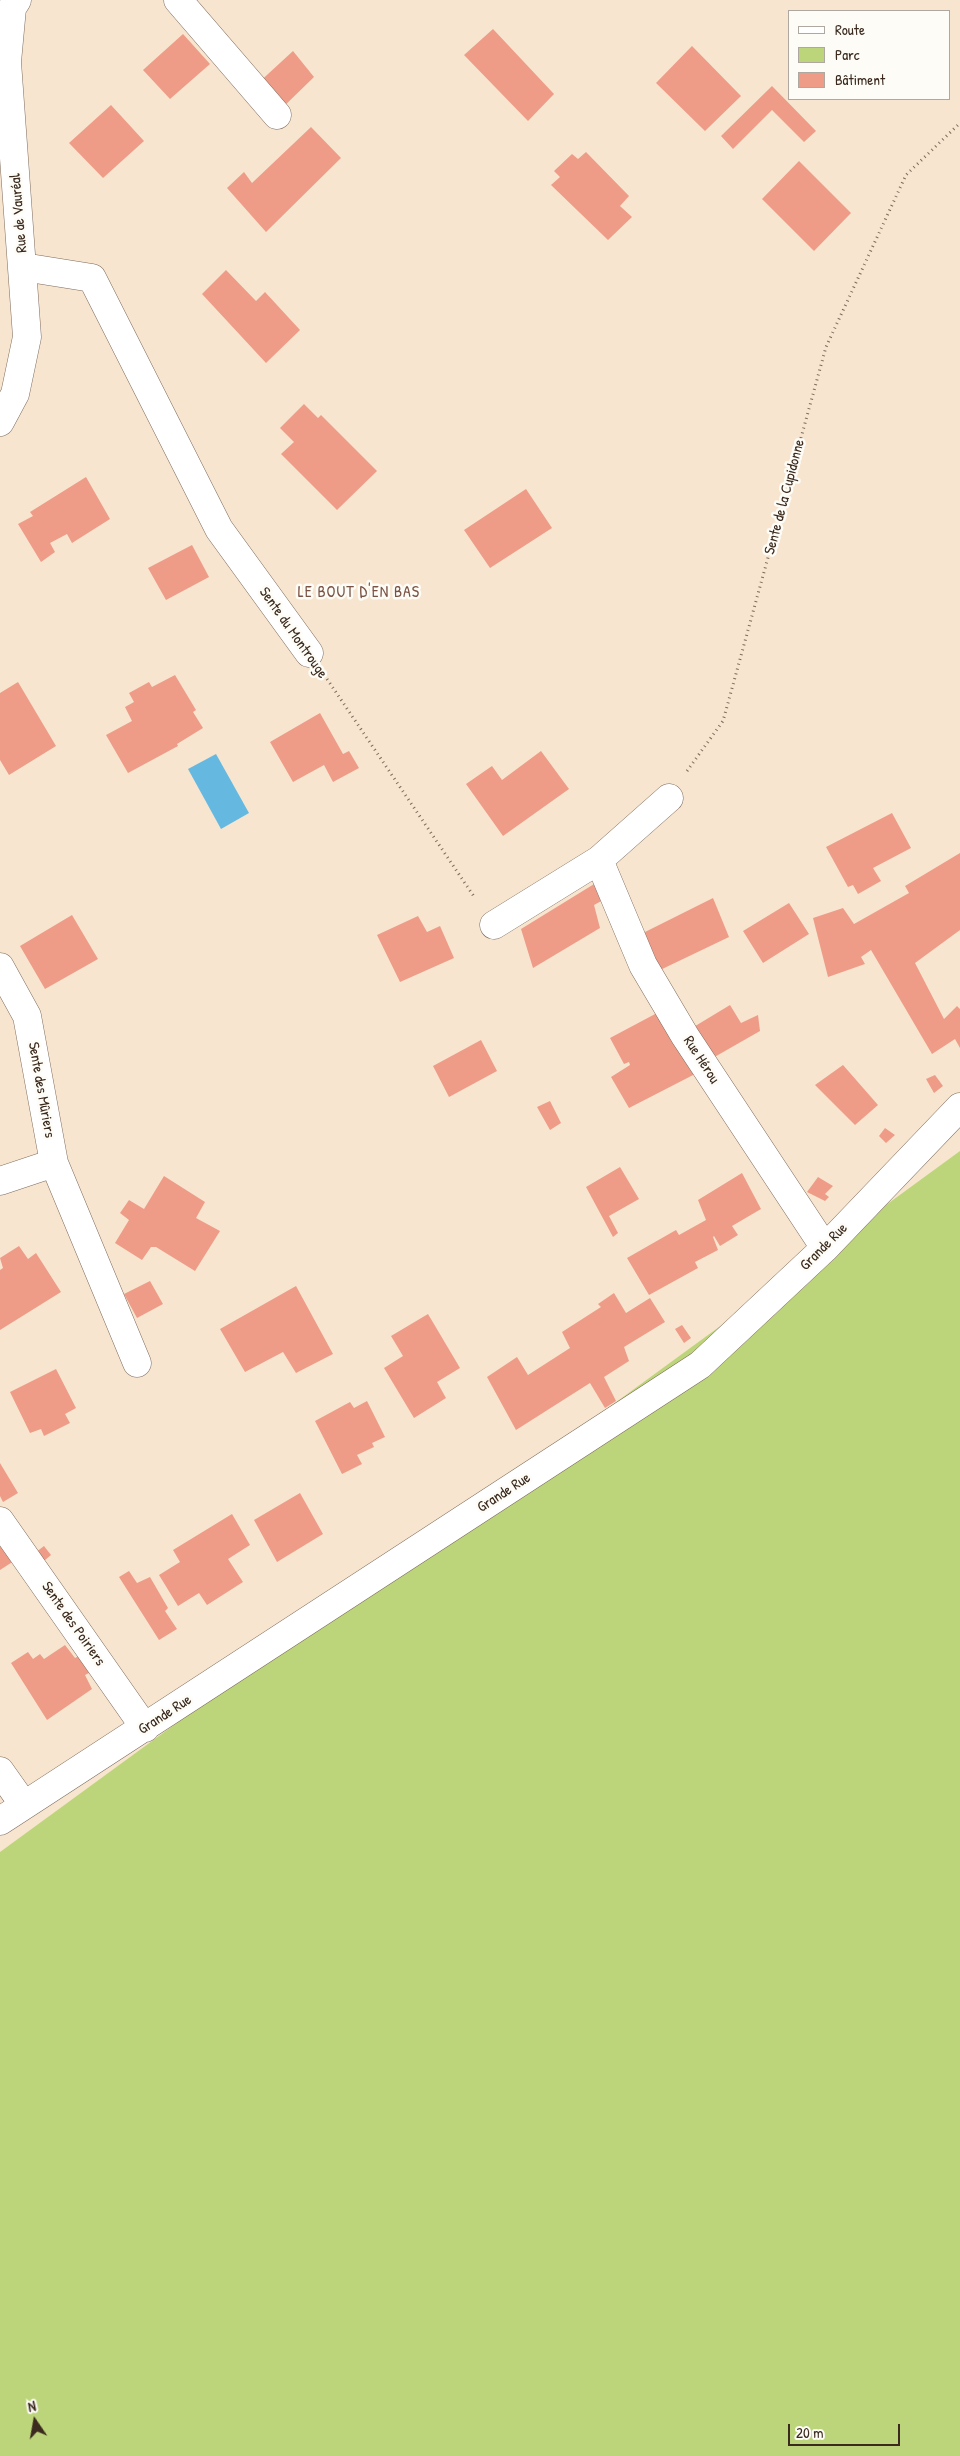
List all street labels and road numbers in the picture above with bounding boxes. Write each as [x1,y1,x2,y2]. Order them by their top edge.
street label: Rue de Vauréal [7,173,31,253]
street label: Sente de la Cupidonne [761,438,809,556]
street label: Sente du Montrouge [255,584,331,682]
street label: Rue Hérou [679,1033,723,1087]
street label: Sente des Mûriers [24,1041,58,1139]
street label: Grande Rue [797,1220,851,1274]
street label: Grande Rue [474,1469,534,1517]
street label: Sente des Poiriers [37,1578,109,1670]
street label: Grande Rue [135,1691,195,1739]

